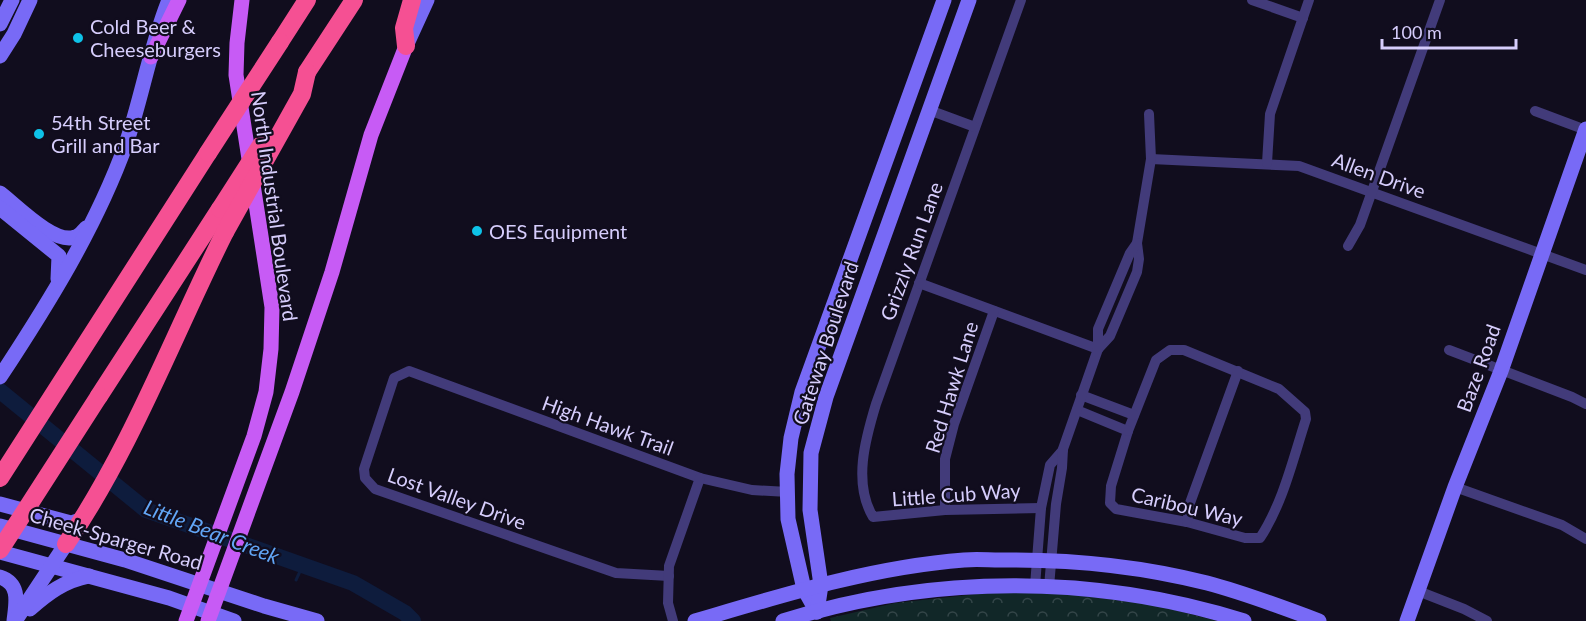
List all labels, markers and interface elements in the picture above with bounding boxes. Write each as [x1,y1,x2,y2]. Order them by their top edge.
scale bar [1382,12,1516,50]
place label: Cold Beer & Cheeseburgers [90,14,221,61]
text: 100 m [1391,21,1442,43]
marker: Cold Beer & Cheeseburgers [71,31,85,45]
street label: North Industrial Boulevard [247,89,303,323]
place label: 54th Street Grill and Bar [51,110,160,157]
marker: 54th Street Grill and Bar [32,127,46,141]
street label: Allen Drive [1329,147,1429,203]
street label: Grizzly Run Lane [875,178,947,324]
place label: OES Equipment [489,219,627,243]
marker: OES Equipment [470,224,484,238]
street label: Gateway Boulevard [787,258,863,428]
street label: Red Hawk Lane [920,318,982,456]
street label: Baze Road [1451,321,1505,415]
street label: High Hawk Trail [539,390,677,460]
street label: Lost Valley Drive [385,462,529,534]
street label: Little Cub Way [891,477,1022,510]
street label: Caribou Way [1129,482,1246,531]
water label: Little Bear Creek [141,494,284,569]
street label: Cheek-Sparger Road [27,502,205,574]

